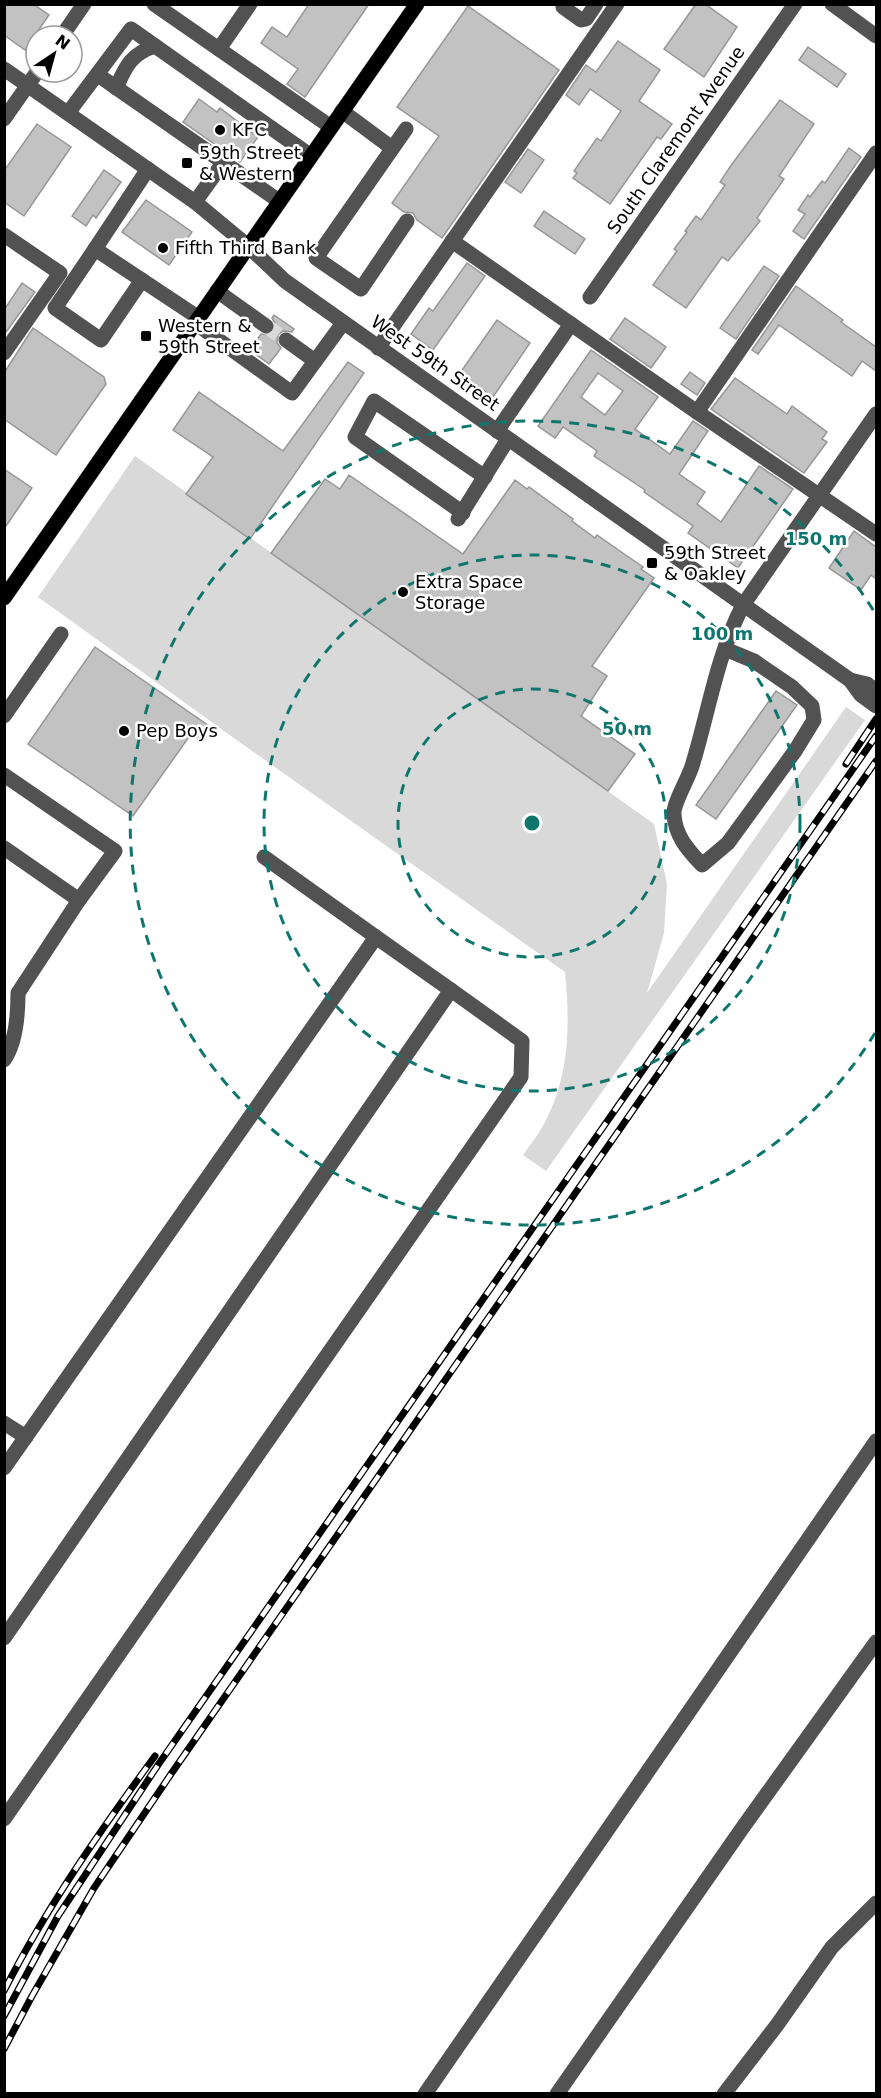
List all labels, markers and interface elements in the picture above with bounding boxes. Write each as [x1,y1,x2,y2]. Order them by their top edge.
north arrow [24,24,84,84]
text: N [52,31,74,54]
street label: South Claremont Avenue [603,42,749,238]
place label: KFC [232,119,267,140]
marker: KFC [213,123,227,137]
place label: 59th Street & Western [199,142,301,184]
marker: 59th Street & Western [180,156,194,170]
place label: Fifth Third Bank [175,237,317,258]
marker: Fifth Third Bank [156,241,170,255]
street label: West 59th Street [367,310,503,415]
place label: Western & 59th Street [158,315,260,357]
marker: Western & 59th Street [139,329,153,343]
text: 150 m [785,528,847,549]
place label: 59th Street & Oakley [664,542,766,584]
marker: 59th Street & Oakley [645,556,659,570]
place label: Extra Space Storage [415,571,523,613]
marker: Extra Space Storage [396,585,410,599]
text: 100 m [691,623,753,644]
text: 50 m [602,718,652,739]
place label: Pep Boys [136,720,218,741]
marker: Pep Boys [117,724,131,738]
centre of rings [522,813,542,833]

